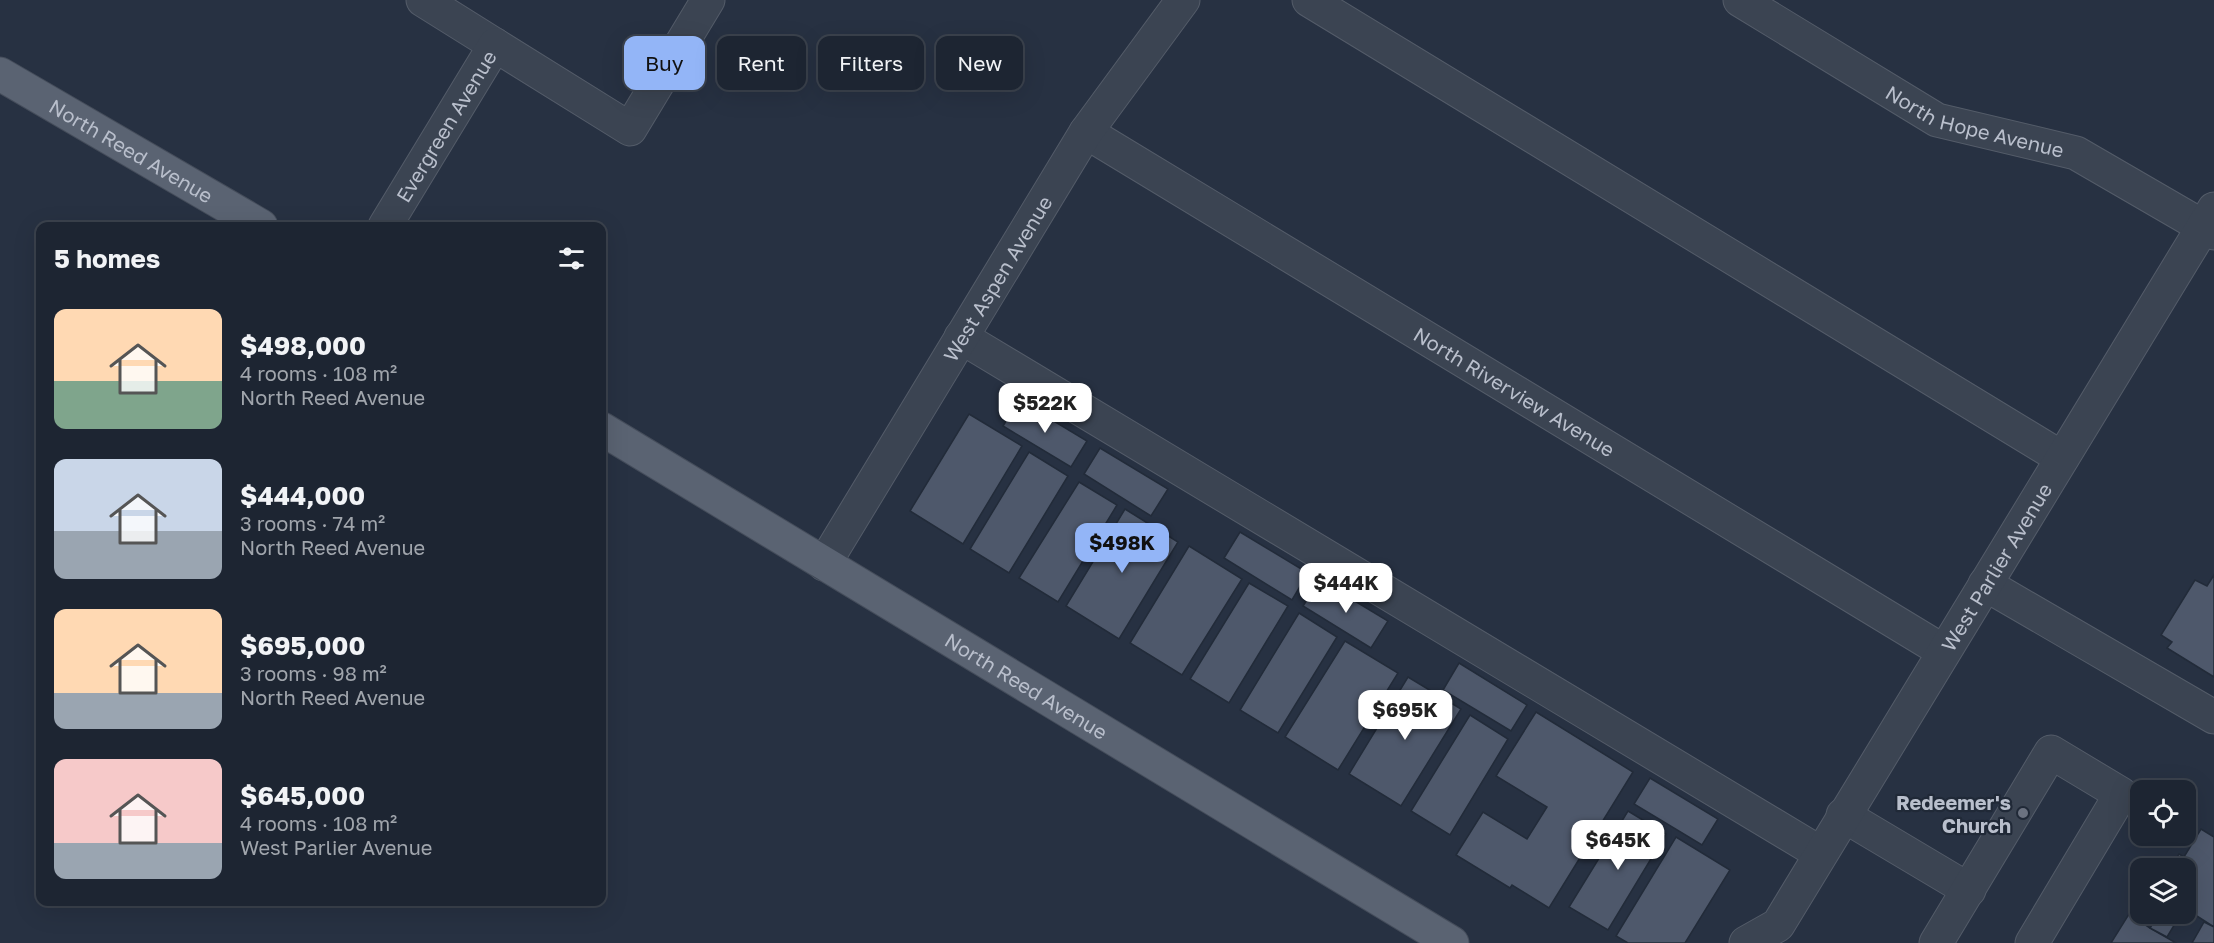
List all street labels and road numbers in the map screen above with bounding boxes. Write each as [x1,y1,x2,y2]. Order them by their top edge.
street label: Evergreen Avenue [391,46,501,206]
street label: North Hope Avenue [1882,80,2066,162]
street label: North Reed Avenue [45,93,217,207]
street label: West Aspen Avenue [938,191,1057,366]
street label: North Riverview Avenue [1410,322,1619,461]
street label: West Parlier Avenue [1936,478,2056,655]
street label: North Reed Avenue [941,627,1112,744]

